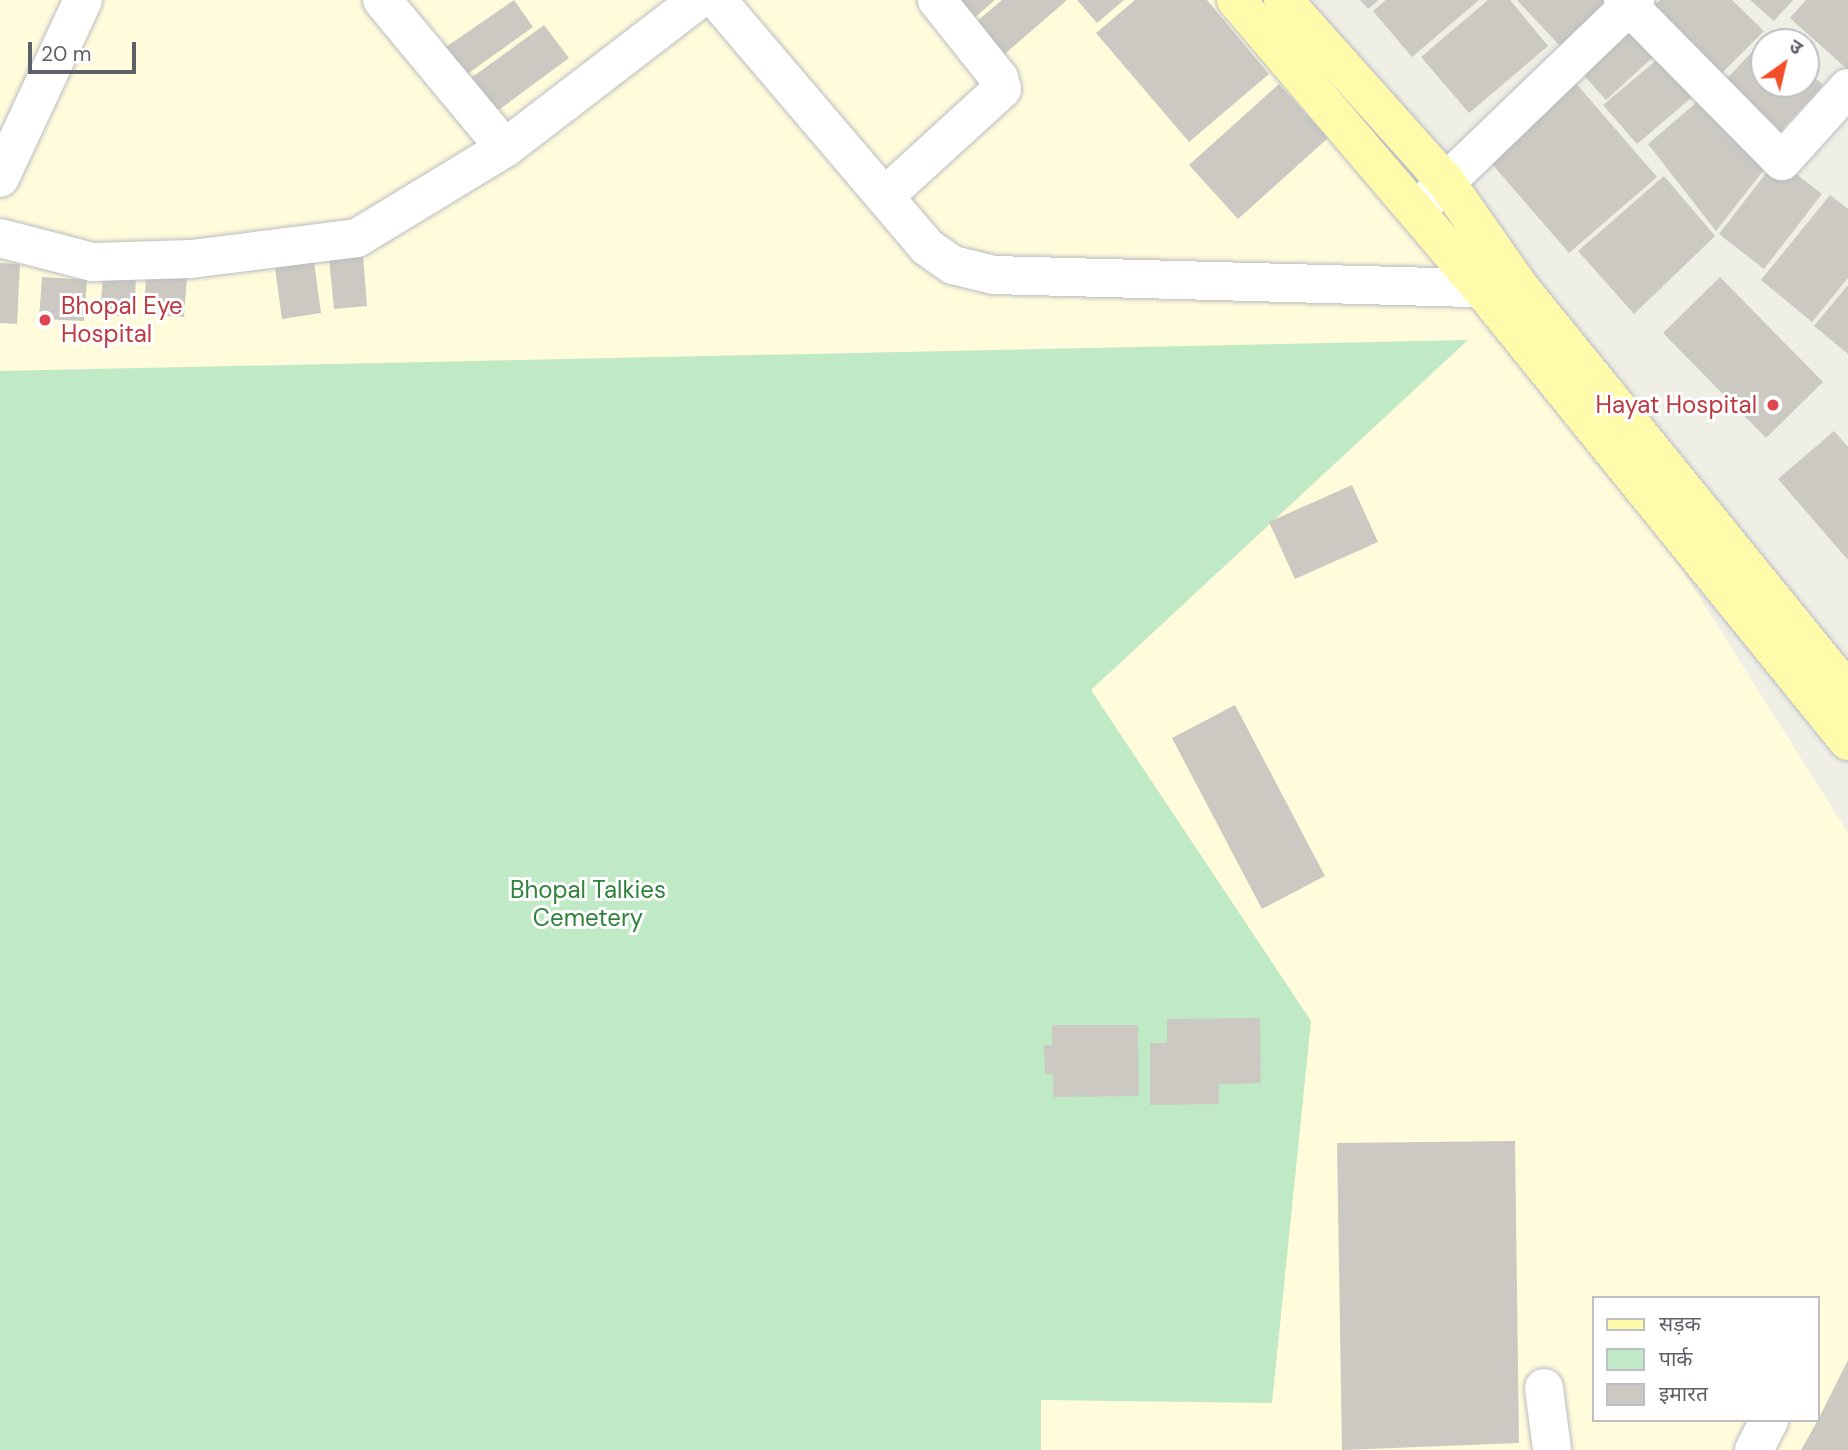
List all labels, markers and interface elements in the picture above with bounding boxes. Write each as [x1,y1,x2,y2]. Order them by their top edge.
scale bar [32,28,140,72]
north arrow [1750,28,1820,98]
text: उ [1784,33,1808,60]
text: 20 m [41,40,92,68]
place label: Bhopal Eye Hospital [61,292,183,348]
marker: Bhopal Eye Hospital [35,310,55,330]
place label: Hayat Hospital [1596,391,1757,419]
marker: Hayat Hospital [1763,395,1783,415]
park label: Bhopal Talkies Cemetery [510,876,666,932]
legend [1592,1296,1820,1422]
text: सड़क [1659,1310,1701,1338]
text: पार्क [1659,1345,1693,1373]
text: इमारत [1659,1380,1708,1408]

